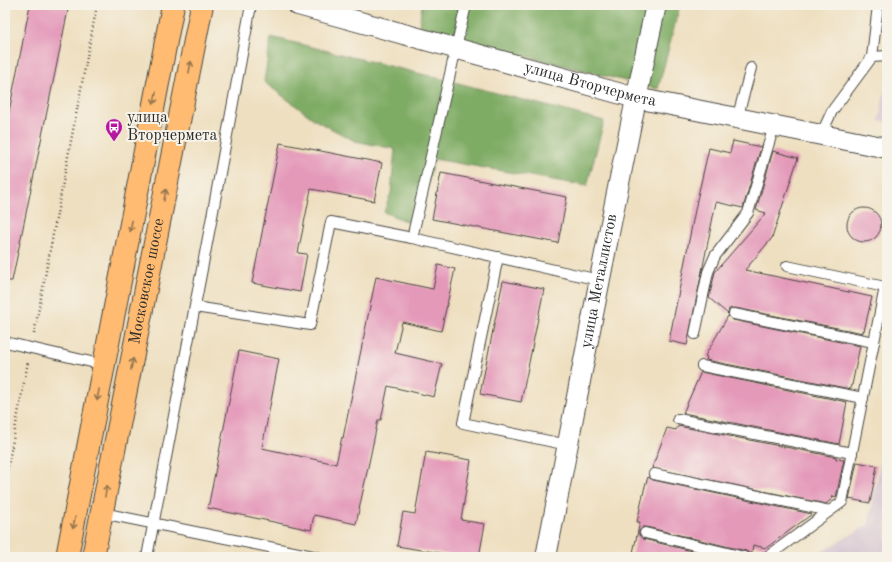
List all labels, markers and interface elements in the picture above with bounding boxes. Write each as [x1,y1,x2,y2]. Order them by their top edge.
street label: улица Вторчермета [522,60,658,110]
one-way arrow [186,61,194,74]
one-way arrow [151,91,159,104]
place label: улица Вторчермета [127,110,218,144]
bus stop icon: улица Вторчермета [104,117,124,142]
one-way arrow [161,189,169,202]
street label: улица Металлистов [579,213,620,350]
street label: Московское шоссе [127,217,168,346]
one-way arrow [126,219,134,232]
one-way arrow [128,358,136,371]
one-way arrow [94,388,102,401]
one-way arrow [103,485,111,498]
one-way arrow [70,516,78,529]

